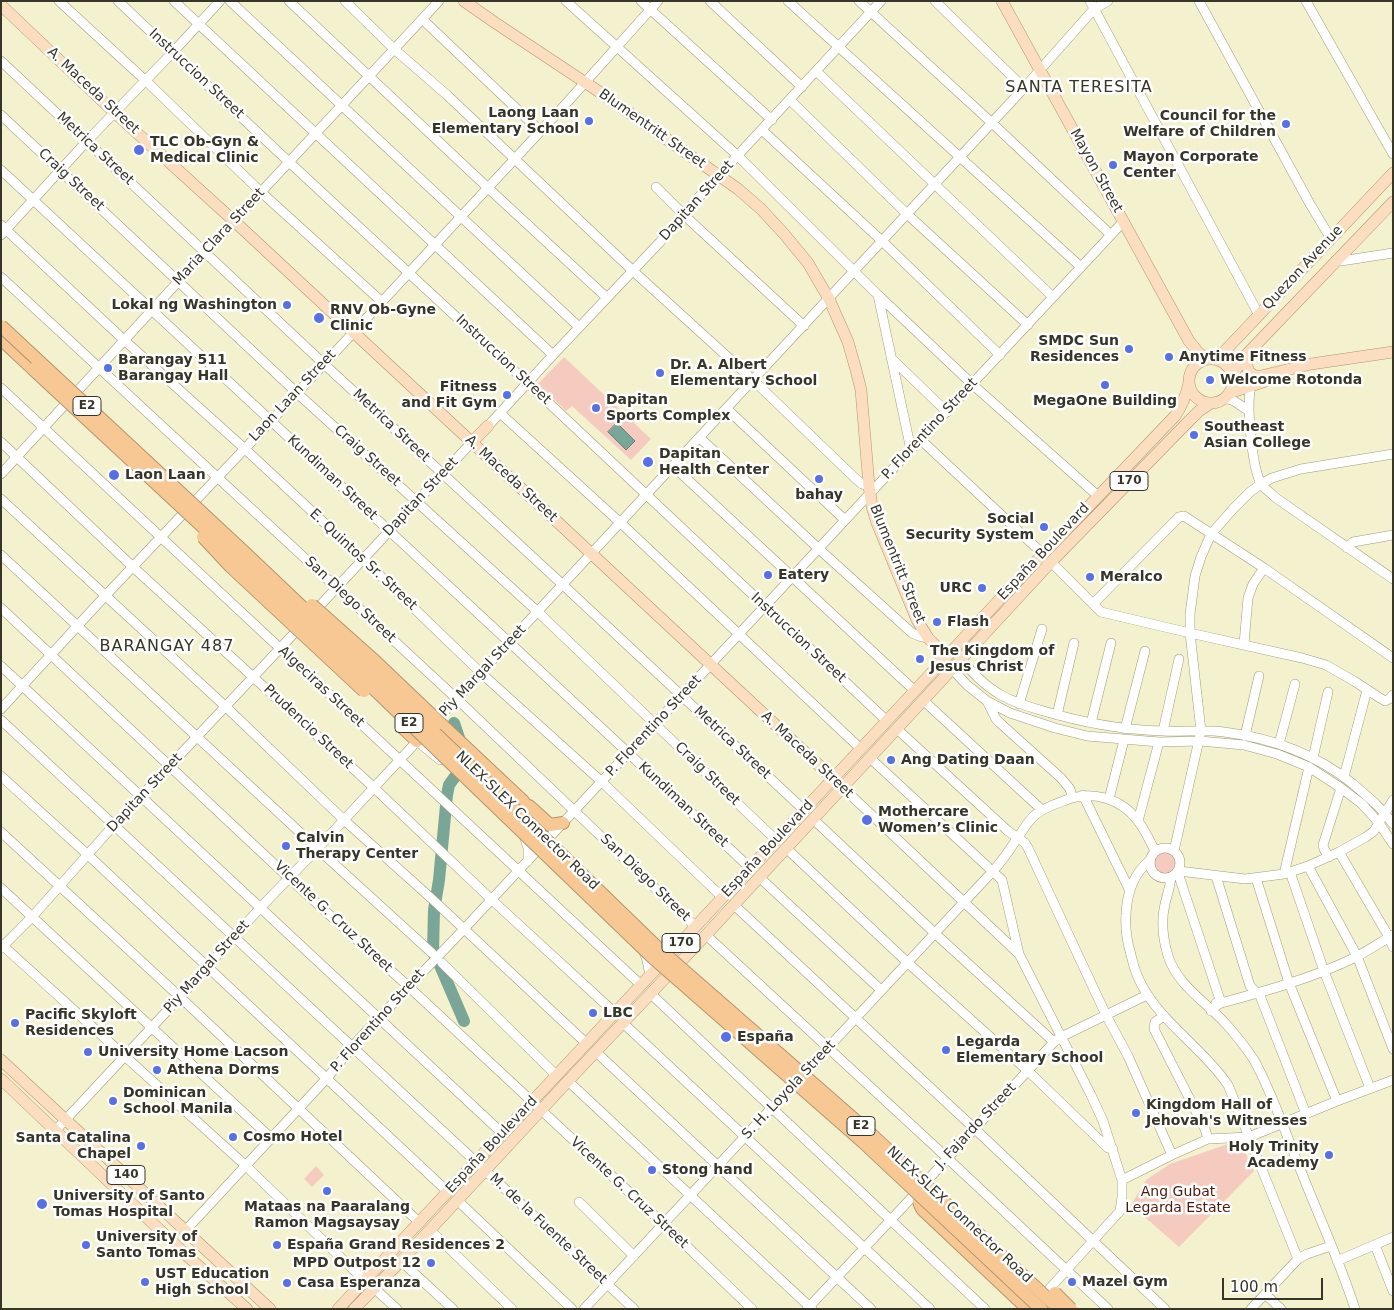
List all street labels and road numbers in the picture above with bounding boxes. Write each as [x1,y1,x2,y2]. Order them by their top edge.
street label: Instruccion Street [145,26,247,122]
street label: A. Maceda Street [44,44,142,138]
street label: Blumentritt Street [595,86,709,172]
street label: Metrica Street [53,109,137,189]
street label: Mayon Street [1066,126,1126,216]
street label: Craig Street [35,145,107,215]
street label: Dapitan Street [657,157,737,245]
street label: Maria Clara Street [170,185,268,289]
street label: Quezon Avenue [1259,222,1347,314]
street label: Instruccion Street [452,312,554,408]
street label: Laon Laan Street [246,347,340,445]
street label: P. Florentino Street [879,375,981,483]
street label: Metrica Street [349,386,433,466]
road number: E2 [73,396,101,416]
street label: Craig Street [330,422,404,490]
street label: Kundiman Street [283,432,381,524]
street label: A. Maceda Street [462,432,560,526]
street label: Dapitan Street [380,454,462,540]
road number: 170 [1110,472,1148,491]
street label: España Boulevard [995,500,1093,604]
street label: Blumentritt Street [866,502,928,626]
street label: E. Quintos Sr. Street [306,506,420,614]
street label: San Diego Street [301,553,399,647]
street label: Instruccion Street [747,590,849,686]
street label: Piy Margal Street [436,622,530,720]
street label: Algeciras Street [275,643,367,731]
street label: P. Florentino Street [603,672,705,780]
street label: Prudencio Street [260,681,356,773]
street label: Metrica Street [690,703,774,783]
street label: A. Maceda Street [758,708,856,802]
road number: E2 [395,714,423,732]
street label: Craig Street [671,739,743,809]
street label: NLEX-SLEX Connector Road [452,748,602,894]
street label: Dapitan Street [104,750,186,836]
street label: Kundiman Street [634,759,732,851]
street label: España Boulevard [719,797,817,901]
street label: San Diego Street [597,831,693,925]
street label: Vicente G. Cruz Street [270,858,396,976]
street label: Piy Margal Street [161,917,253,1017]
road number: 170 [662,934,700,952]
street label: P. Florentino Street [327,966,429,1076]
street label: S. H. Loyola Street [739,1037,839,1143]
street label: J. Fajardo Street [932,1080,1020,1172]
street label: España Boulevard [443,1093,541,1197]
road number: E2 [847,1116,875,1136]
street label: Vicente G. Cruz Street [566,1134,692,1252]
street label: NLEX-SLEX Connector Road [883,1143,1035,1287]
road number: 140 [107,1166,145,1184]
street label: M. de la Fuente Street [486,1170,610,1288]

